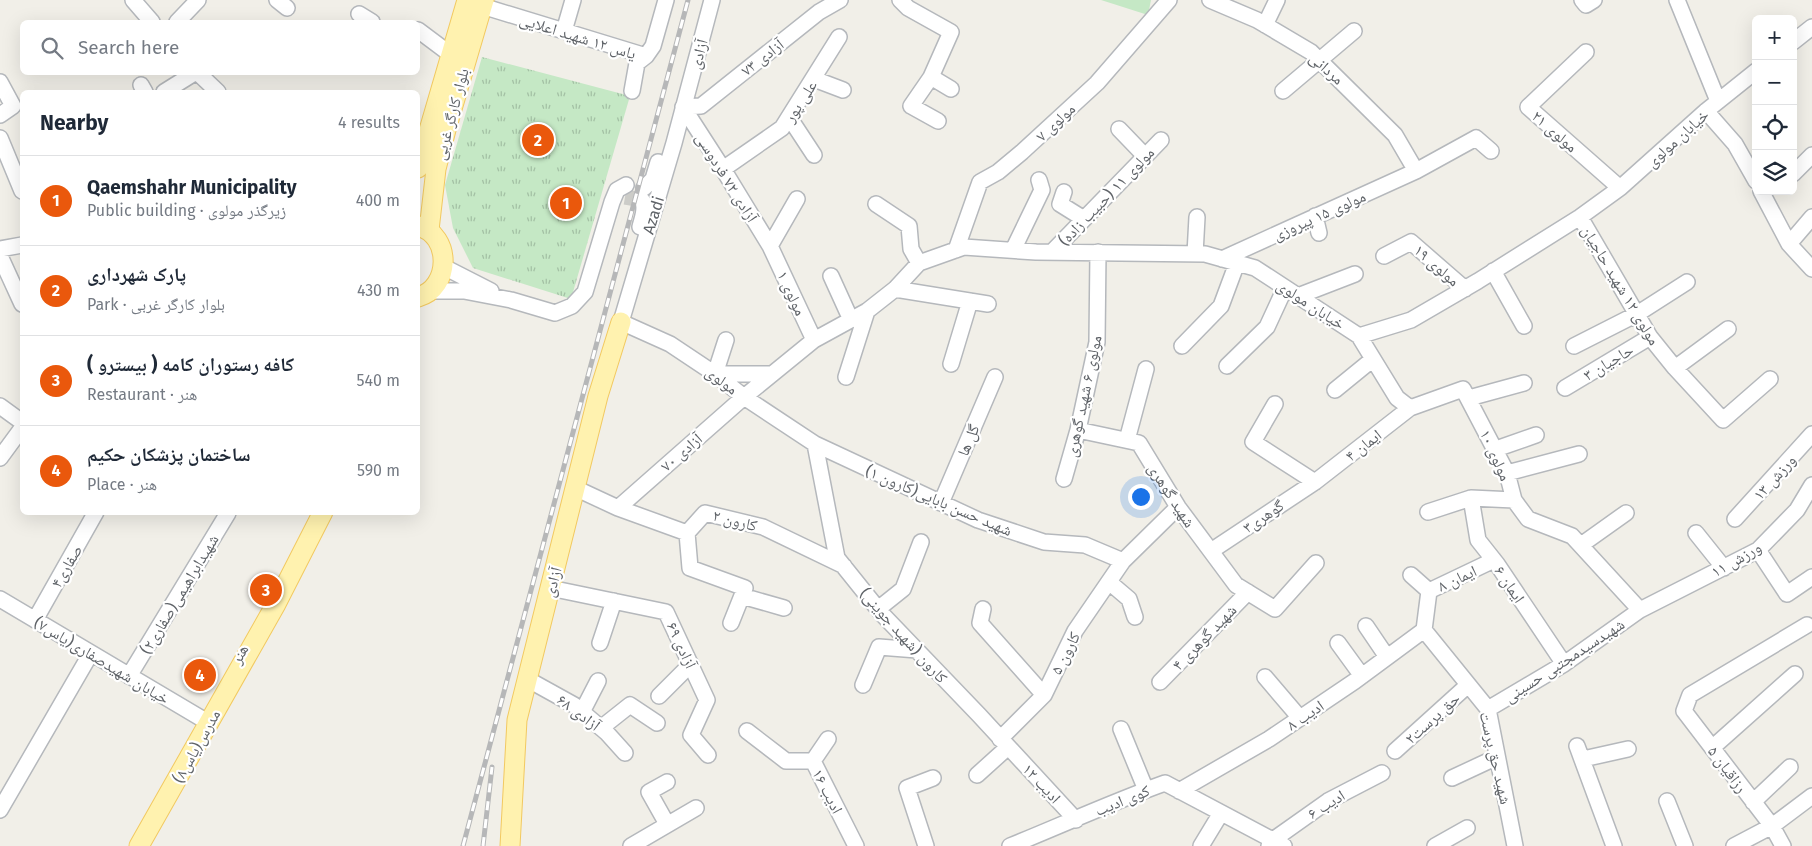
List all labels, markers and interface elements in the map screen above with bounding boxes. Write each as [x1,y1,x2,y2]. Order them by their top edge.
street label: یاس ۱۲ شهید اعلایی [517,10,638,64]
map controls [1752,15,1797,195]
button: + [1752,15,1797,60]
search box [20,20,420,75]
icon: search [38,34,66,62]
street label: آزادی ۷۳ [737,34,789,81]
text: Search here [78,36,179,59]
street label: آزادی [685,36,713,71]
street label: مردانی [1305,48,1348,89]
button: − [1752,60,1797,105]
street label: بلوار کارگر غربی [430,66,474,162]
street label: علی پور [779,77,822,127]
street label: مولوی ۷ [1032,99,1080,146]
street label: خیابان مولوی [1642,105,1713,172]
button: locate [1752,105,1797,150]
street label: مولوی ۲۱ [1527,106,1581,157]
text: Nearby [40,110,108,136]
text: 4 results [338,113,400,132]
pin: 2 [522,121,554,159]
street label: آزادی ۷۲ فردوسی [691,129,762,227]
street label: مولوی ۱۱ (حبیب زاده) [1054,143,1159,250]
button: layers [1752,150,1797,195]
text: Qaemshahr Municipality [87,176,297,199]
pin: 1 [550,184,582,222]
street label: مولوی ۱۵ پیروزی [1270,187,1369,245]
text: 1 [52,191,60,210]
text: 400 m [356,191,400,210]
street label: Azadi [639,194,668,236]
text: Public building · زیرگذر مولوی [87,201,286,220]
street label: مولوی ۱۲ شهید حاجیان [1576,222,1664,349]
street label: مولوی ۱۹ [1409,240,1463,291]
text: پارک شهرداری [87,263,186,286]
street label: مولوی ۱ [772,268,810,319]
street label: خیابان مولوی [1272,275,1348,334]
text: 2 [52,281,60,300]
text: 430 m [357,281,400,300]
text: Park · بلوار کارگر غربی [87,295,225,314]
street label: مولوی ۶ شهید گوهری [1061,333,1107,459]
street label: حاجیان ۳ [1580,340,1637,386]
text: کافه رستوران کامه ( بیسترو ) [87,353,294,376]
street label: مولوی [701,362,742,399]
text: 3 [52,371,60,390]
text: 540 m [357,371,400,390]
text: Restaurant · هنر [87,385,197,404]
street label: گل ها [953,421,985,459]
street label: ایمان ۴ [1341,425,1386,466]
street label: مولوی ۱۰ [1475,427,1515,484]
street label: آزادی ۷۰ [657,429,707,476]
text: ساختمان پزشکان حکیم [87,443,250,466]
street label: ورزش ۱۳ [1749,451,1800,505]
street label: شهید گوهری [1143,460,1199,532]
text: 4 [51,461,61,480]
text: 590 m [357,461,400,480]
street label: شهید حسن بابایی(کارون ۱) [862,461,1015,541]
text: Place · هنر [87,475,157,494]
your location [1128,484,1154,510]
street label: گوهری۳ [1239,496,1288,538]
street label: کارون ۲ [710,506,759,536]
street label: شهیدابراهیمی(صفاری۲) [136,531,224,658]
street label: ورزش ۱۱ [1708,538,1765,582]
street label: صفاری۴ [47,542,87,591]
street label: ایمان ۸ [1435,561,1480,597]
street label: ایمان ۶ [1489,562,1529,607]
street label: آزادی [539,564,567,599]
pin: 3 [250,571,282,609]
street label: کارون (شهید جوینی) [855,584,952,688]
street label: شهید گوهری ۴ [1168,600,1241,675]
street label: خیابان شهیدصفاری(یاس۷) [30,613,173,709]
street label: شهیدسیدمجتبی حسینی [1501,614,1629,707]
street label: آزادی ۶۹ [662,619,701,673]
street label: کارون ۵ [1047,628,1085,678]
street label: هنر [226,641,252,668]
pin: 4 [184,656,216,694]
street label: حق پرست۲ [1401,689,1464,749]
street label: آزادی ۶۸ [553,690,605,736]
street label: ادیب ۸ [1283,696,1327,735]
street label: مدرس(یاس۸) [169,706,225,787]
street label: شهید حق پرست [1475,710,1515,806]
street label: رزاقیان ۵ [1703,742,1751,797]
street label: ادیب ۱۲ [1018,759,1065,807]
street label: ادیب ۱۶ [808,766,847,817]
street label: کوی ادیب [1092,781,1153,821]
street label: ادیب ۶ [1304,786,1348,823]

